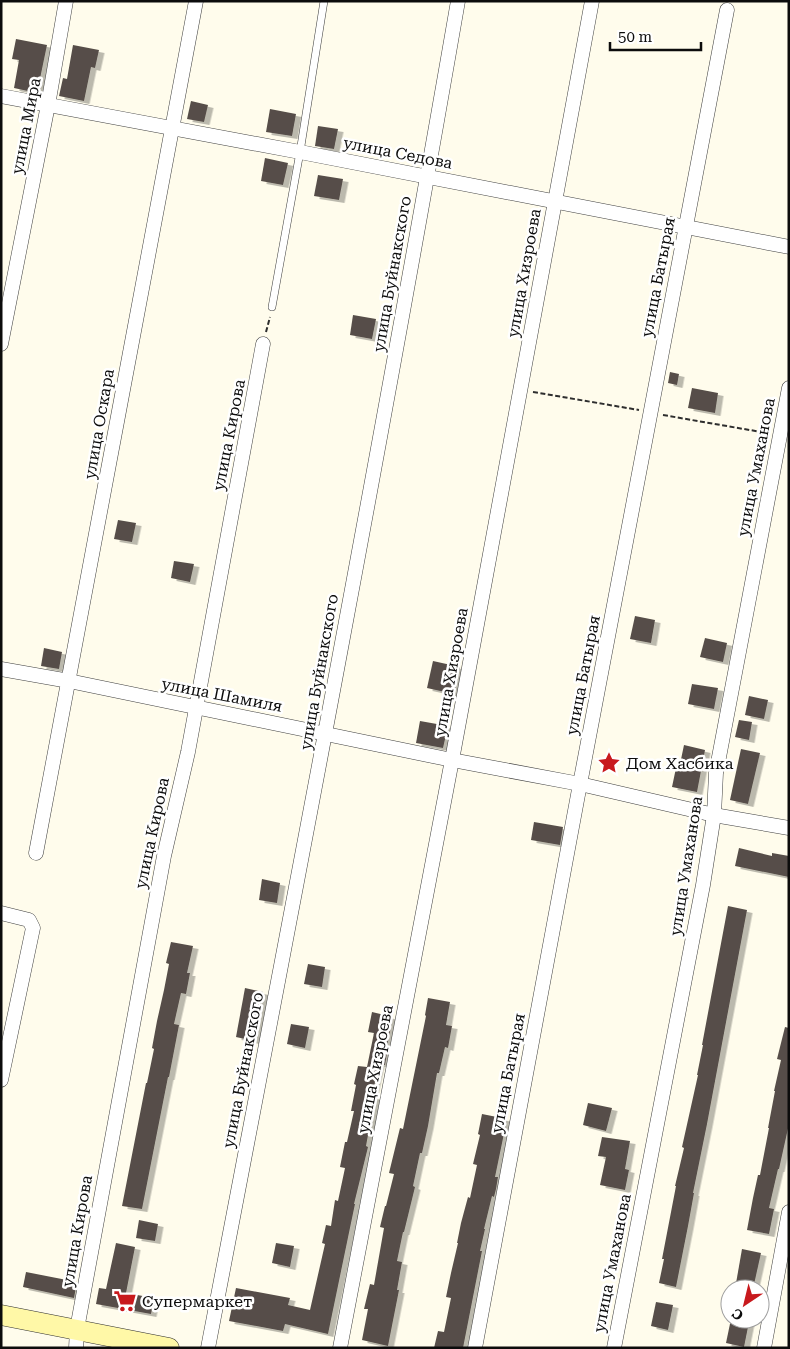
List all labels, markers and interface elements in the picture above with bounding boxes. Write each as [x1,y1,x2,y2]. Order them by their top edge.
scale bar [610,20,701,52]
text: 50 m [618,28,653,46]
street label: улица Мира [7,76,45,176]
street label: улица Седова [342,133,455,173]
street label: улица Буйнакского [369,194,415,354]
street label: улица Хизроева [503,207,545,339]
street label: улица Батырая [637,215,679,339]
street label: улица Оскара [80,367,118,481]
street label: улица Кирова [209,377,249,492]
street label: улица Умаханова [733,396,779,538]
street label: улица Буйнакского [296,592,342,752]
street label: улица Хизроева [430,606,472,738]
street label: улица Батырая [562,613,604,737]
street label: улица Шамиля [160,674,284,716]
place icon: Дом Хасбика [596,750,622,776]
place label: Дом Хасбика [626,754,734,773]
street label: улица Кирова [131,775,173,890]
street label: улица Умаханова [666,795,706,937]
street label: улица Буйнакского [219,990,267,1149]
street label: улица Хизроева [353,1003,397,1135]
street label: улица Батырая [487,1011,529,1135]
street label: улица Кирова [58,1173,96,1288]
street label: улица Умаханова [589,1192,635,1334]
north arrow [720,1279,770,1329]
supermarket icon: Супермаркет [112,1288,138,1314]
place label: Супермаркет [142,1292,252,1311]
text: С [729,1305,746,1324]

